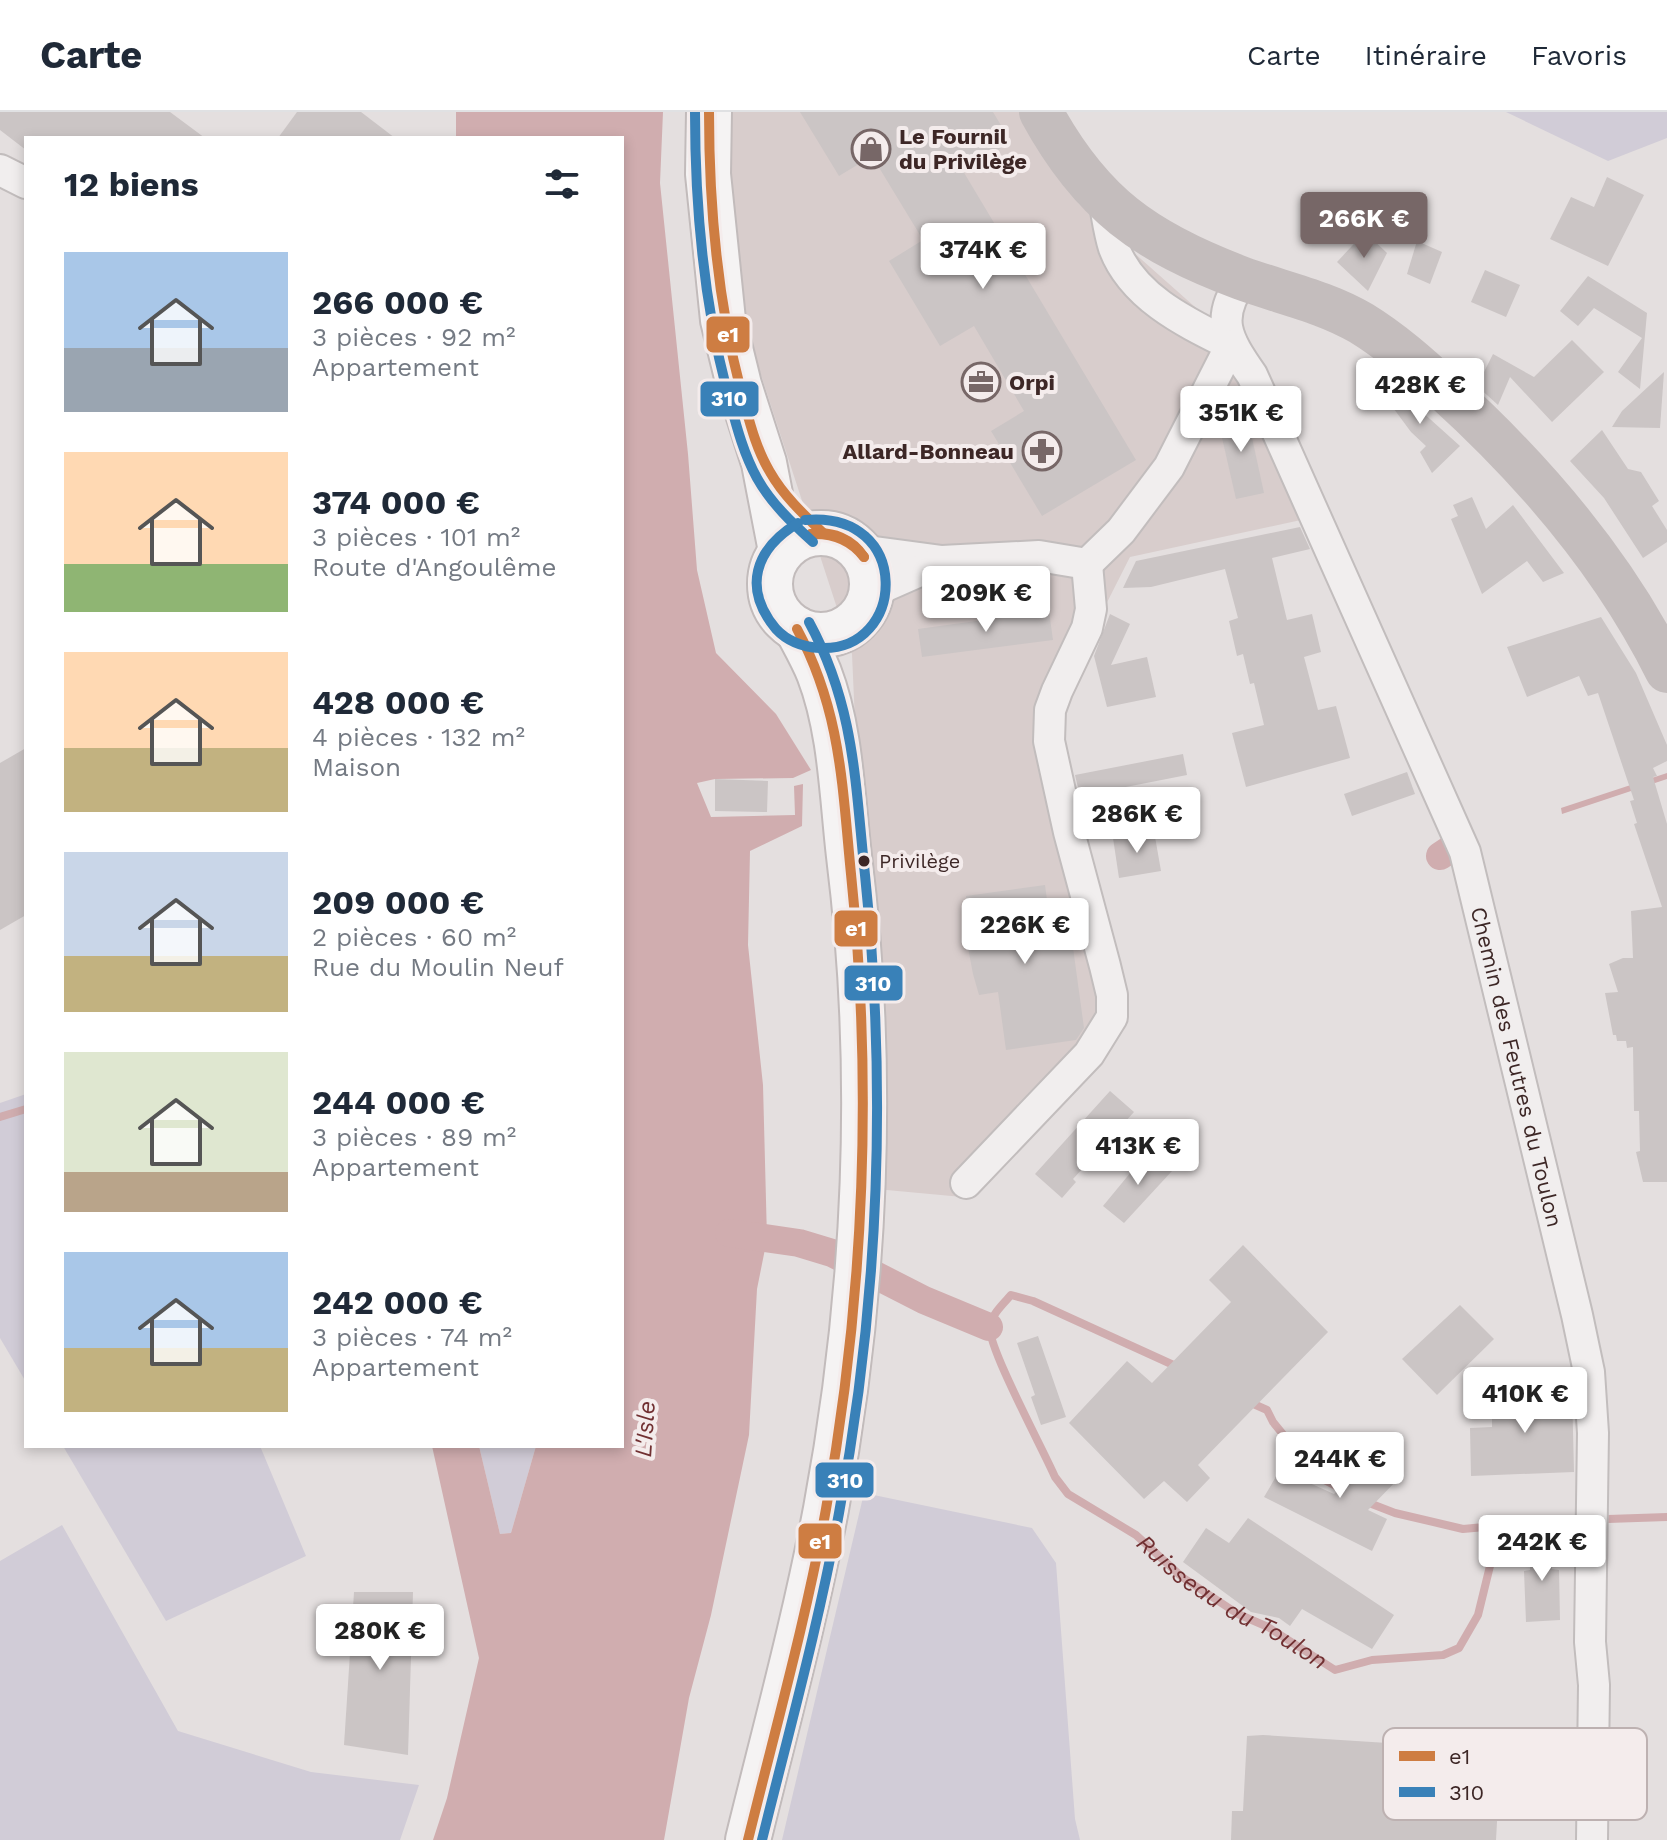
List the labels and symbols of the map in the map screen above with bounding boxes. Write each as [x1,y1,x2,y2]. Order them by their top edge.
place label: Le Fournil du Privilège [899,124,1027,174]
shop icon: Le Fournil du Privilège [850,128,892,170]
pin: 266K € [1299,192,1429,260]
pin: 374K € [918,223,1048,291]
line badge: e1 [705,315,751,354]
text: e1 [717,322,739,347]
pin: 428K € [1355,358,1485,426]
office icon: Orpi [960,361,1002,403]
place label: Orpi [1009,370,1055,395]
line badge: 310 [699,380,760,418]
text: 310 [711,386,747,411]
pin: 351K € [1176,386,1306,454]
pharmacy icon: Allard-Bonneau [1021,430,1063,472]
place label: Allard-Bonneau [842,439,1014,464]
pin: 209K € [921,566,1051,634]
pin: 286K € [1072,787,1202,855]
place label: Privilège [879,849,960,873]
marker: Privilège [856,853,872,869]
pin: 226K € [960,898,1090,966]
street label: Chemin des Feutres du Toulon [1466,904,1568,1230]
line badge: e1 [833,909,879,948]
text: e1 [845,916,867,941]
line badge: 310 [843,964,904,1002]
text: 310 [855,971,891,996]
pin: 413K € [1073,1119,1203,1187]
pin: 410K € [1460,1367,1590,1435]
water label: L'Isle [629,1400,661,1458]
pin: 244K € [1275,1432,1405,1500]
line badge: 310 [814,1461,875,1499]
text: 310 [827,1468,863,1493]
pin: 242K € [1477,1515,1607,1583]
line badge: e1 [797,1522,843,1560]
text: e1 [809,1529,831,1554]
water label: Ruisseau du Toulon [1131,1529,1332,1675]
pin: 280K € [315,1604,445,1672]
legend [1383,1728,1647,1820]
text: e1 [1449,1744,1470,1769]
text: 310 [1449,1780,1484,1805]

